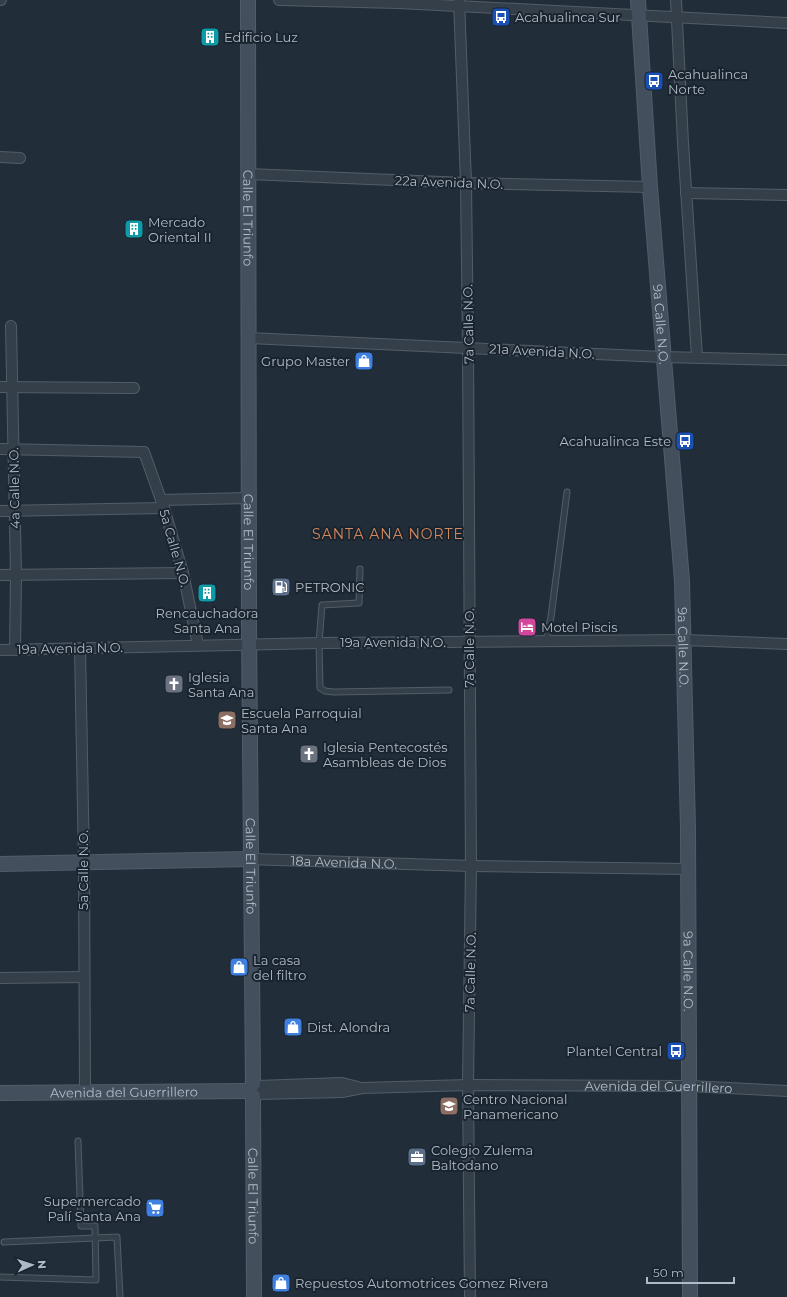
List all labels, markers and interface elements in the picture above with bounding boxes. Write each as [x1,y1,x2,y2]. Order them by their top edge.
bus stop icon: Acahualinca Sur [490,6,512,28]
place label: Acahualinca Sur [515,9,621,25]
building icon: Edificio Luz [199,26,221,48]
place label: Edificio Luz [224,29,298,45]
place label: Acahualinca Norte [668,66,748,97]
bus stop icon: Acahualinca Norte [643,70,665,92]
street label: Calle El Triunfo [240,170,256,266]
street label: 22a Avenida N.O. [395,172,504,192]
place label: Mercado Oriental II [148,214,212,245]
building icon: Mercado Oriental II [123,218,145,240]
street label: 9a Calle N.O. [650,283,672,365]
street label: 7a Calle N.O. [459,284,477,364]
street label: 21a Avenida N.O. [489,340,595,362]
shop icon: Grupo Master [353,350,375,372]
place label: Grupo Master [261,353,350,369]
bus stop icon: Acahualinca Este [674,430,696,452]
place label: Acahualinca Este [560,433,671,449]
street label: 4a Calle N.O. [5,447,23,529]
street label: Calle El Triunfo [241,494,257,590]
street label: 5a Calle N.O. [156,507,194,589]
district label: SANTA ANA NORTE [312,525,464,543]
fuel station icon: PETRONIC [270,576,292,598]
place label: PETRONIC [295,579,364,595]
building icon: Rencauchadora Santa Ana [196,582,218,604]
place label: Rencauchadora Santa Ana [156,605,258,636]
street label: 9a Calle N.O. [675,607,693,688]
street label: 7a Calle N.O. [461,608,477,688]
hotel icon: Motel Piscis [516,616,538,638]
place label: Motel Piscis [541,619,618,635]
street label: 19a Avenida N.O. [340,634,446,650]
street label: 19a Avenida N.O. [17,639,123,657]
place label: Iglesia Santa Ana [188,669,254,700]
church icon: Iglesia Santa Ana [163,673,185,695]
place label: Escuela Parroquial Santa Ana [241,705,362,736]
school or university icon: Escuela Parroquial Santa Ana [216,709,238,731]
place label: Iglesia Pentecostés Asambleas de Dios [323,739,448,770]
church icon: Iglesia Pentecostés Asambleas de Dios [298,743,320,765]
street label: Calle El Triunfo [243,818,260,914]
street label: 5a Calle N.O. [75,830,91,910]
street label: 18a Avenida N.O. [290,852,398,872]
street label: 9a Calle N.O. [680,931,697,1012]
street label: 7a Calle N.O. [461,932,479,1012]
place label: La casa del filtro [253,952,306,983]
shop icon: La casa del filtro [228,956,250,978]
shop icon: Dist. Alondra [282,1016,304,1038]
place label: Dist. Alondra [307,1019,390,1035]
bus stop icon: Plantel Central [665,1040,687,1062]
place label: Plantel Central [566,1043,662,1059]
street label: Avenida del Guerrillero [585,1078,733,1096]
street label: Avenida del Guerrillero [50,1083,198,1101]
place label: Centro Nacional Panamericano [463,1091,568,1122]
school or university icon: Centro Nacional Panamericano [438,1095,460,1117]
place label: Colegio Zulema Baltodano [431,1142,533,1173]
office icon: Colegio Zulema Baltodano [406,1146,428,1168]
street label: Calle El Triunfo [245,1148,262,1244]
place label: Supermercado Palí Santa Ana [44,1193,141,1224]
supermarket icon: Supermercado Palí Santa Ana [144,1197,166,1219]
north arrow [12,1245,52,1285]
scale bar [647,1259,734,1285]
text: N [35,1260,49,1269]
text: 50 m [653,1265,684,1280]
shop icon: Repuestos Automotrices Gomez Rivera [270,1272,292,1294]
place label: Repuestos Automotrices Gomez Rivera [295,1275,548,1291]

